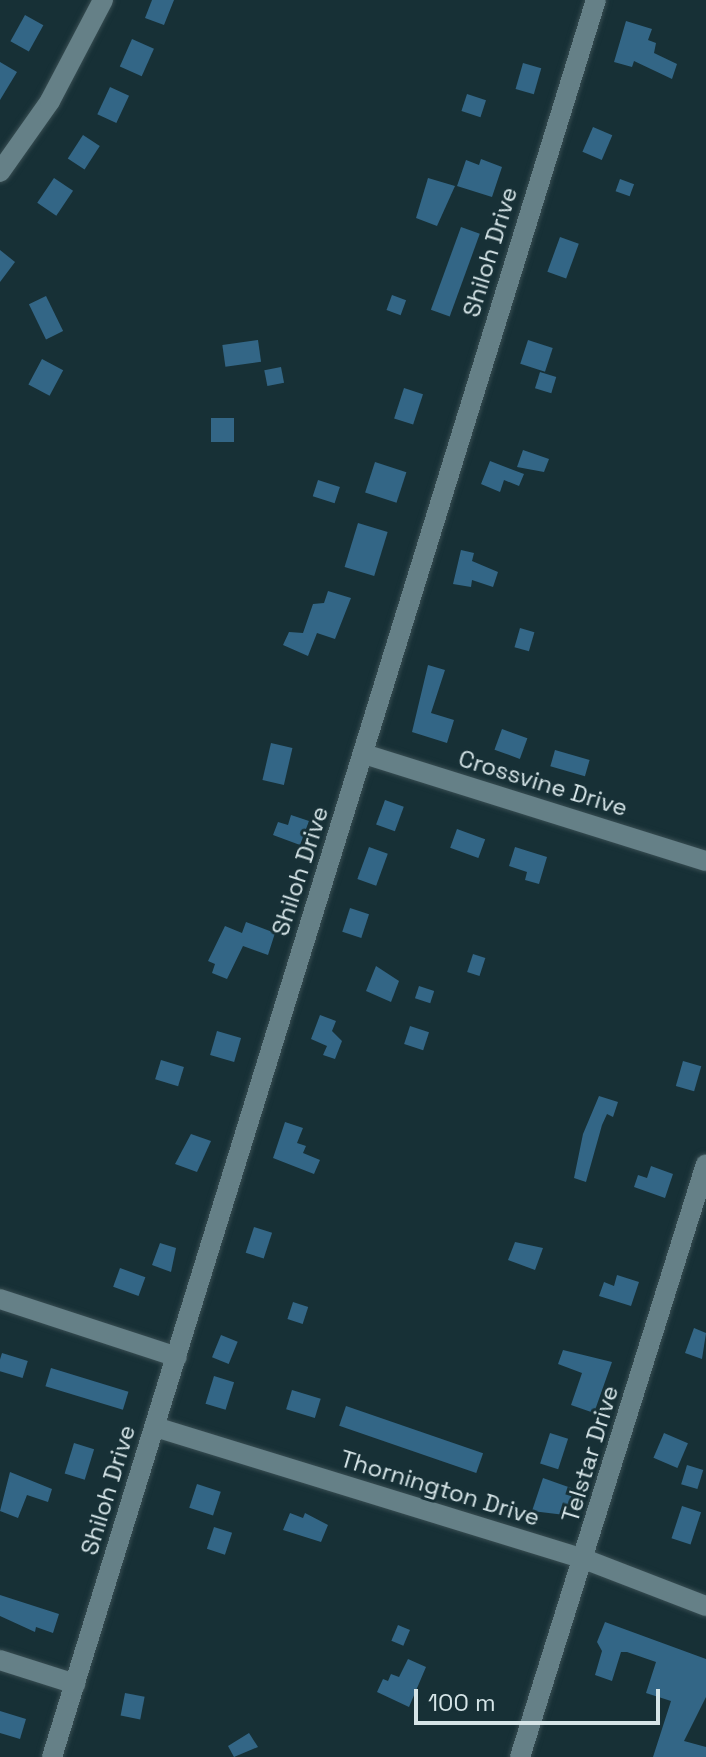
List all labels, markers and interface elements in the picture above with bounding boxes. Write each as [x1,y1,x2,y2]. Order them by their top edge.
street label: Shiloh Drive [457,184,523,320]
street label: Crossvine Drive [455,744,631,822]
street label: Shiloh Drive [266,803,334,939]
street label: Telstar Drive [556,1382,624,1526]
street label: Shiloh Drive [75,1422,141,1558]
street label: Thornington Drive [337,1444,543,1532]
scale bar [418,1673,664,1723]
text: 100 m [428,1687,496,1718]

